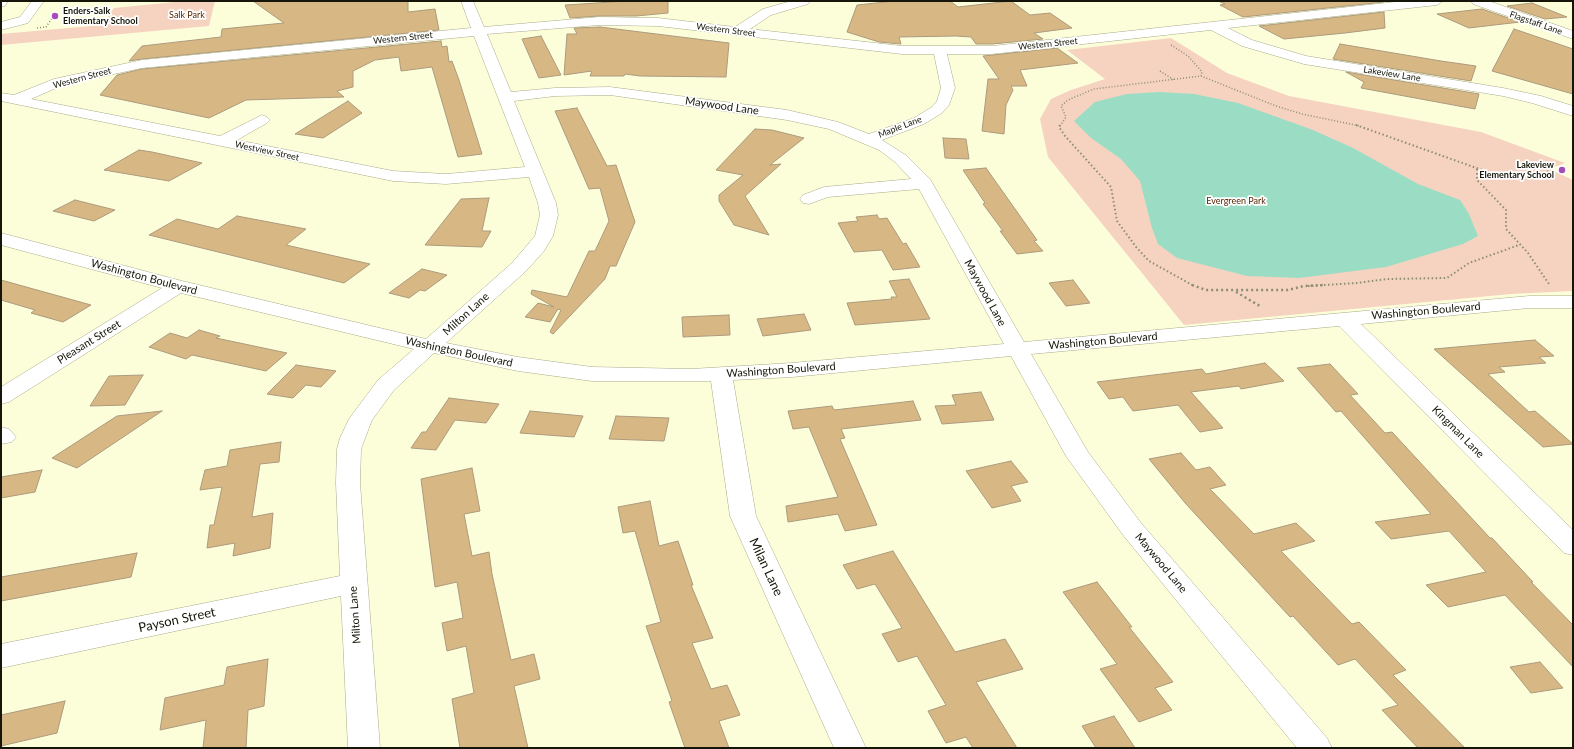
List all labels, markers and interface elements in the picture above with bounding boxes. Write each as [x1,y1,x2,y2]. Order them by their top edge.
place label: Enders-Salk Elementary School [63,6,138,27]
street label: Flagstaff Lane [1508,9,1564,37]
park label: Salk Park [169,10,205,20]
marker: Enders-Salk Elementary School [50,11,60,21]
street label: Western Street [696,21,756,39]
street label: Western Street [373,30,433,46]
street label: Western Street [1018,36,1078,52]
street label: Lakeview Lane [1363,64,1421,84]
street label: Western Street [52,65,112,91]
street label: Maywood Lane [684,94,760,118]
street label: Maple Lane [877,114,923,140]
street label: Westview Street [234,139,300,163]
place label: Lakeview Elementary School [1479,160,1554,181]
marker: Lakeview Elementary School [1557,165,1567,175]
park label: Evergreen Park [1206,196,1266,206]
street label: Washington Boulevard [89,256,199,298]
street label: Maywood Lane [961,257,1009,329]
street label: Milton Lane [440,290,492,338]
street label: Washington Boulevard [1371,300,1481,322]
street label: Pleasant Street [55,317,123,367]
street label: Washington Boulevard [1048,330,1158,352]
street label: Washington Boulevard [404,334,514,370]
street label: Washington Boulevard [726,360,836,380]
street label: Kingman Lane [1429,403,1487,461]
street label: Maywood Lane [1132,530,1190,596]
street label: Milan Lane [746,535,786,599]
street label: Milton Lane [346,586,364,644]
street label: Payson Street [137,604,217,636]

